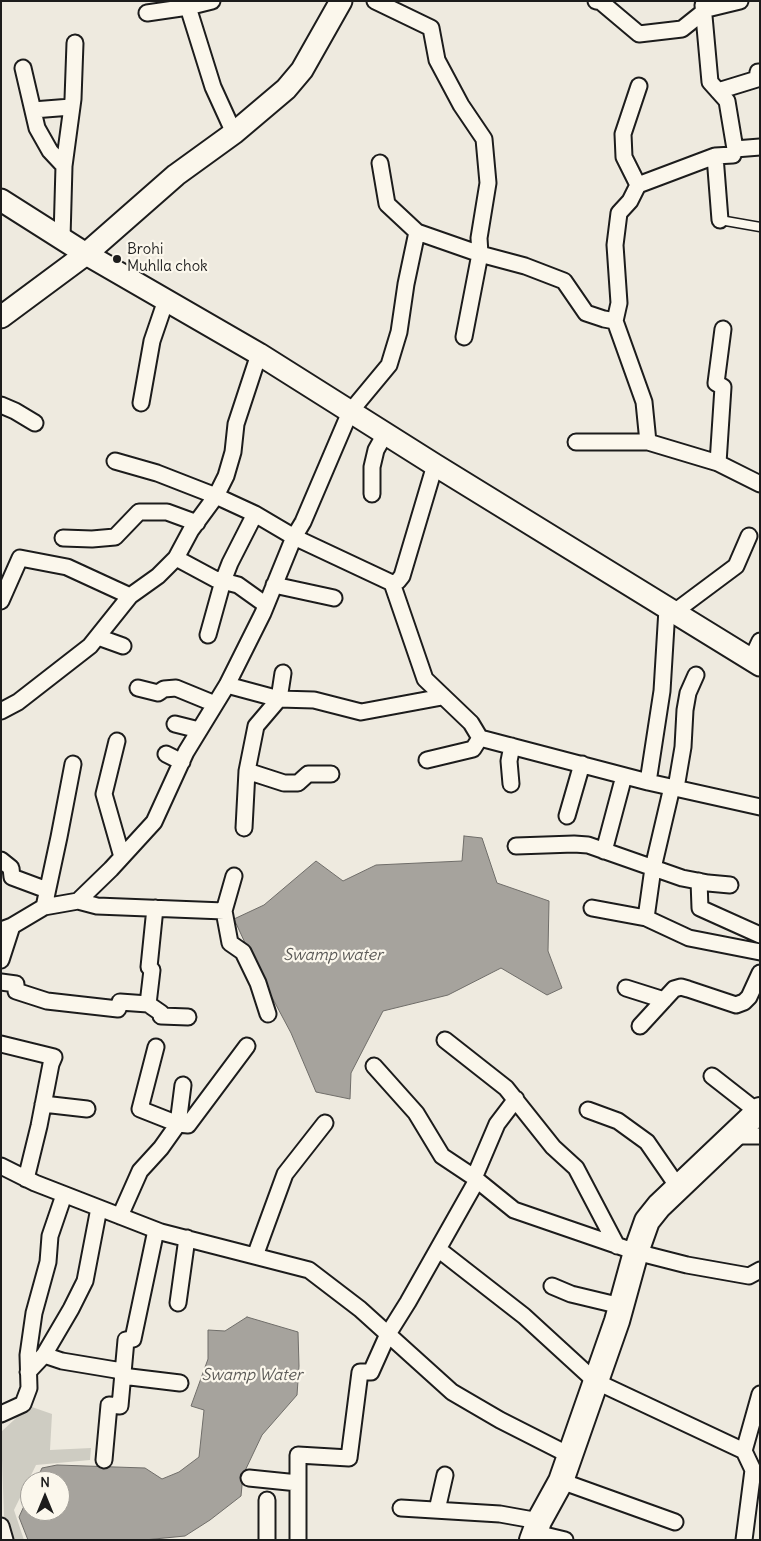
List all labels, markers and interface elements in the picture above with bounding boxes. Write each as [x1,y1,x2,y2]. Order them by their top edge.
place label: Brohi Muhlla chok [127,241,208,276]
marker: Brohi Muhlla chok [111,253,123,265]
water label: Swamp water [283,945,383,965]
water label: Swamp Water [202,1365,302,1385]
north arrow [20,1471,70,1521]
text: N [40,1473,50,1491]

